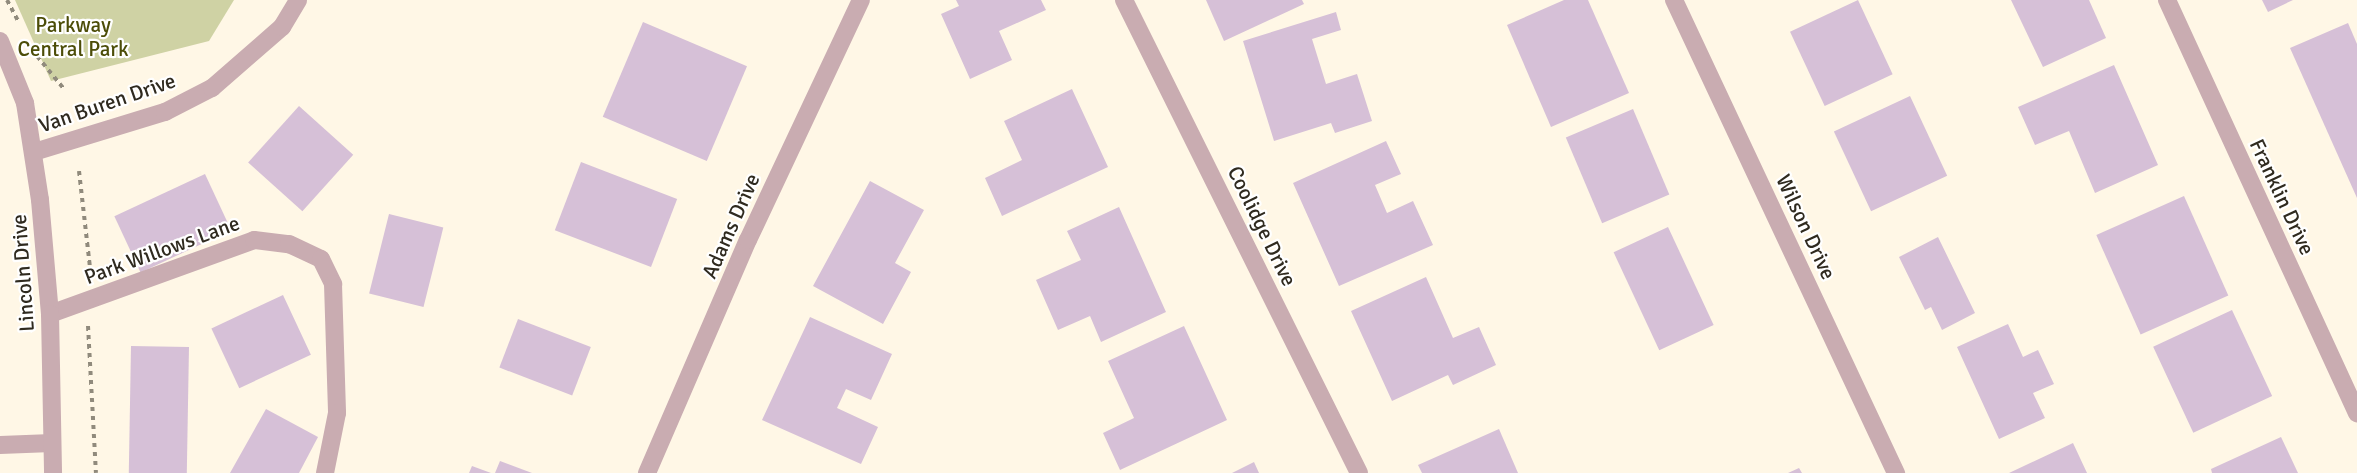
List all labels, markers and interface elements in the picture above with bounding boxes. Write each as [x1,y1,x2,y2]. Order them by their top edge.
park label: Parkway Central Park [17,12,129,62]
street label: Van Buren Drive [35,68,179,138]
street label: Franklin Drive [2244,135,2320,259]
street label: Coolidge Drive [1222,162,1302,290]
street label: Adams Drive [697,170,765,282]
street label: Wilson Drive [1771,171,1841,283]
street label: Park Willows Lane [81,210,243,290]
street label: Lincoln Drive [6,213,40,333]

